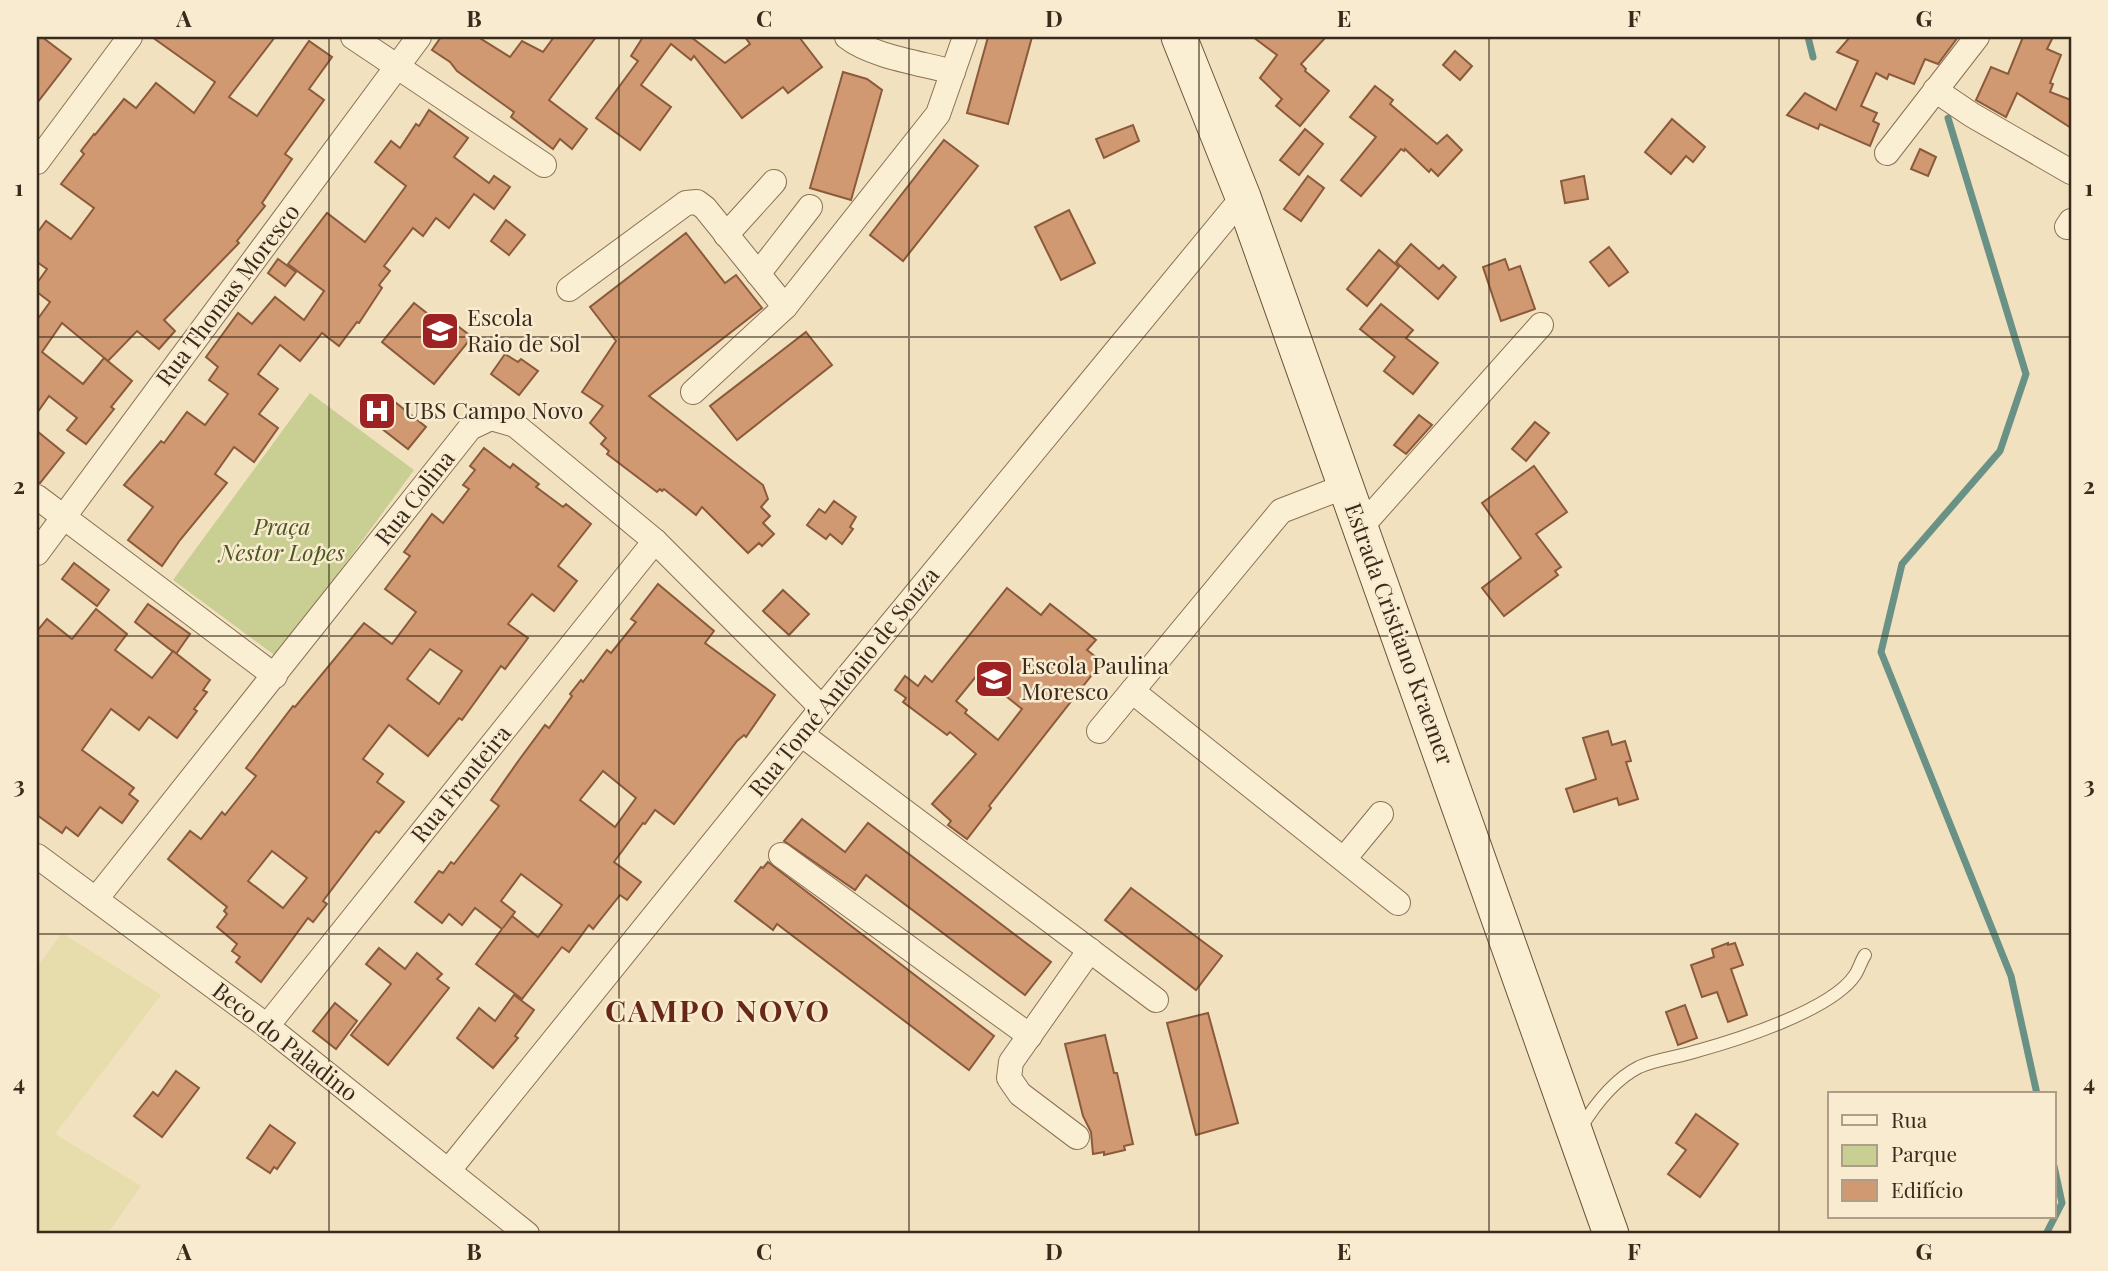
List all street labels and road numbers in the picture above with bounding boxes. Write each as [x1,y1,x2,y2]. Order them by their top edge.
street label: Rua Thomas Moresco [148,197,306,391]
street label: Rua Colina [367,443,461,551]
street label: Estrada Cristiano Kraemer [1339,498,1462,769]
street label: Rua Tomé Antônio de Souza [741,559,945,802]
street label: Rua Fronteira [403,717,517,848]
street label: Beco do Paladino [207,974,365,1107]

